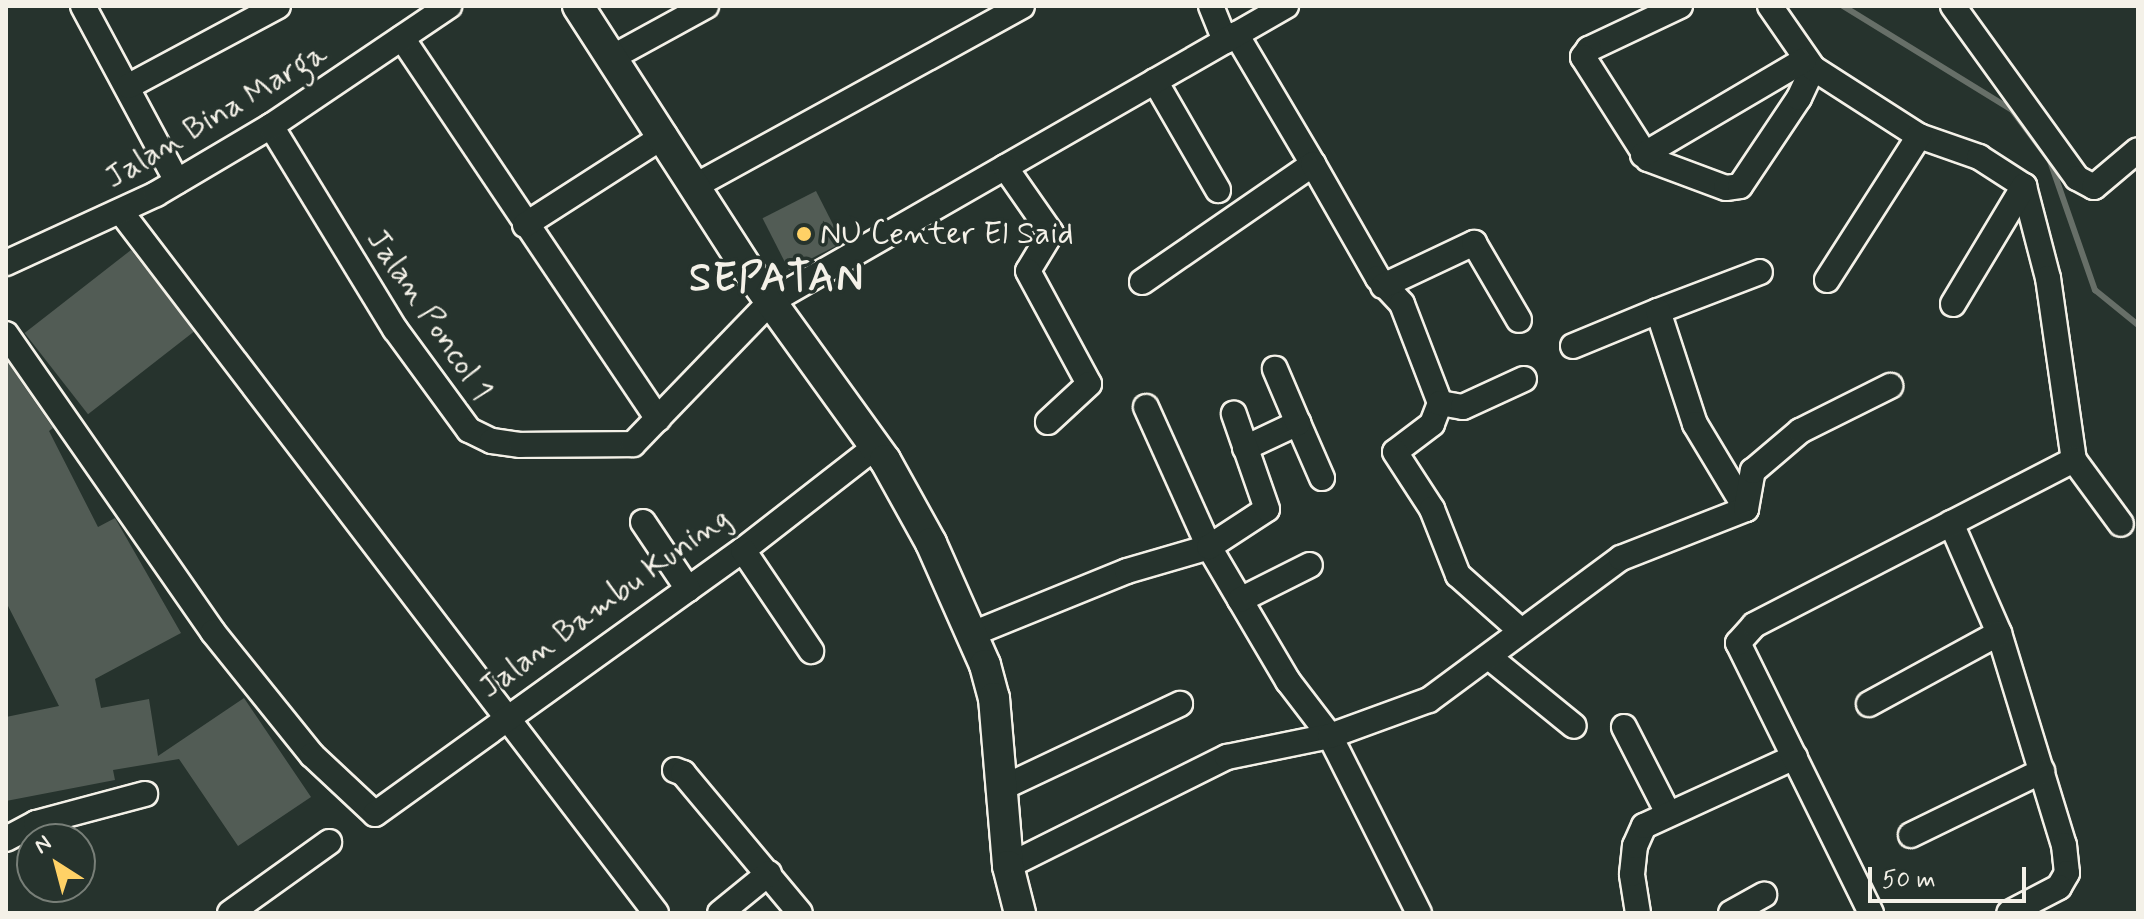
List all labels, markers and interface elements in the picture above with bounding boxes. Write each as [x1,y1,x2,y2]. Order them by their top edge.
street label: Jalan Bina Marga [99,35,333,197]
place label: NU Center El Said [820,215,1072,253]
street label: Jalan Poncol 1 [358,223,500,407]
marker: NU Center El Said [795,225,813,243]
district label: SEPATAN [688,255,866,303]
street label: Jalan Bambu Kuning [473,500,737,706]
north arrow [16,823,96,903]
text: N [29,830,57,861]
scale bar [1872,851,2030,901]
text: 50 m [1882,865,1936,896]

